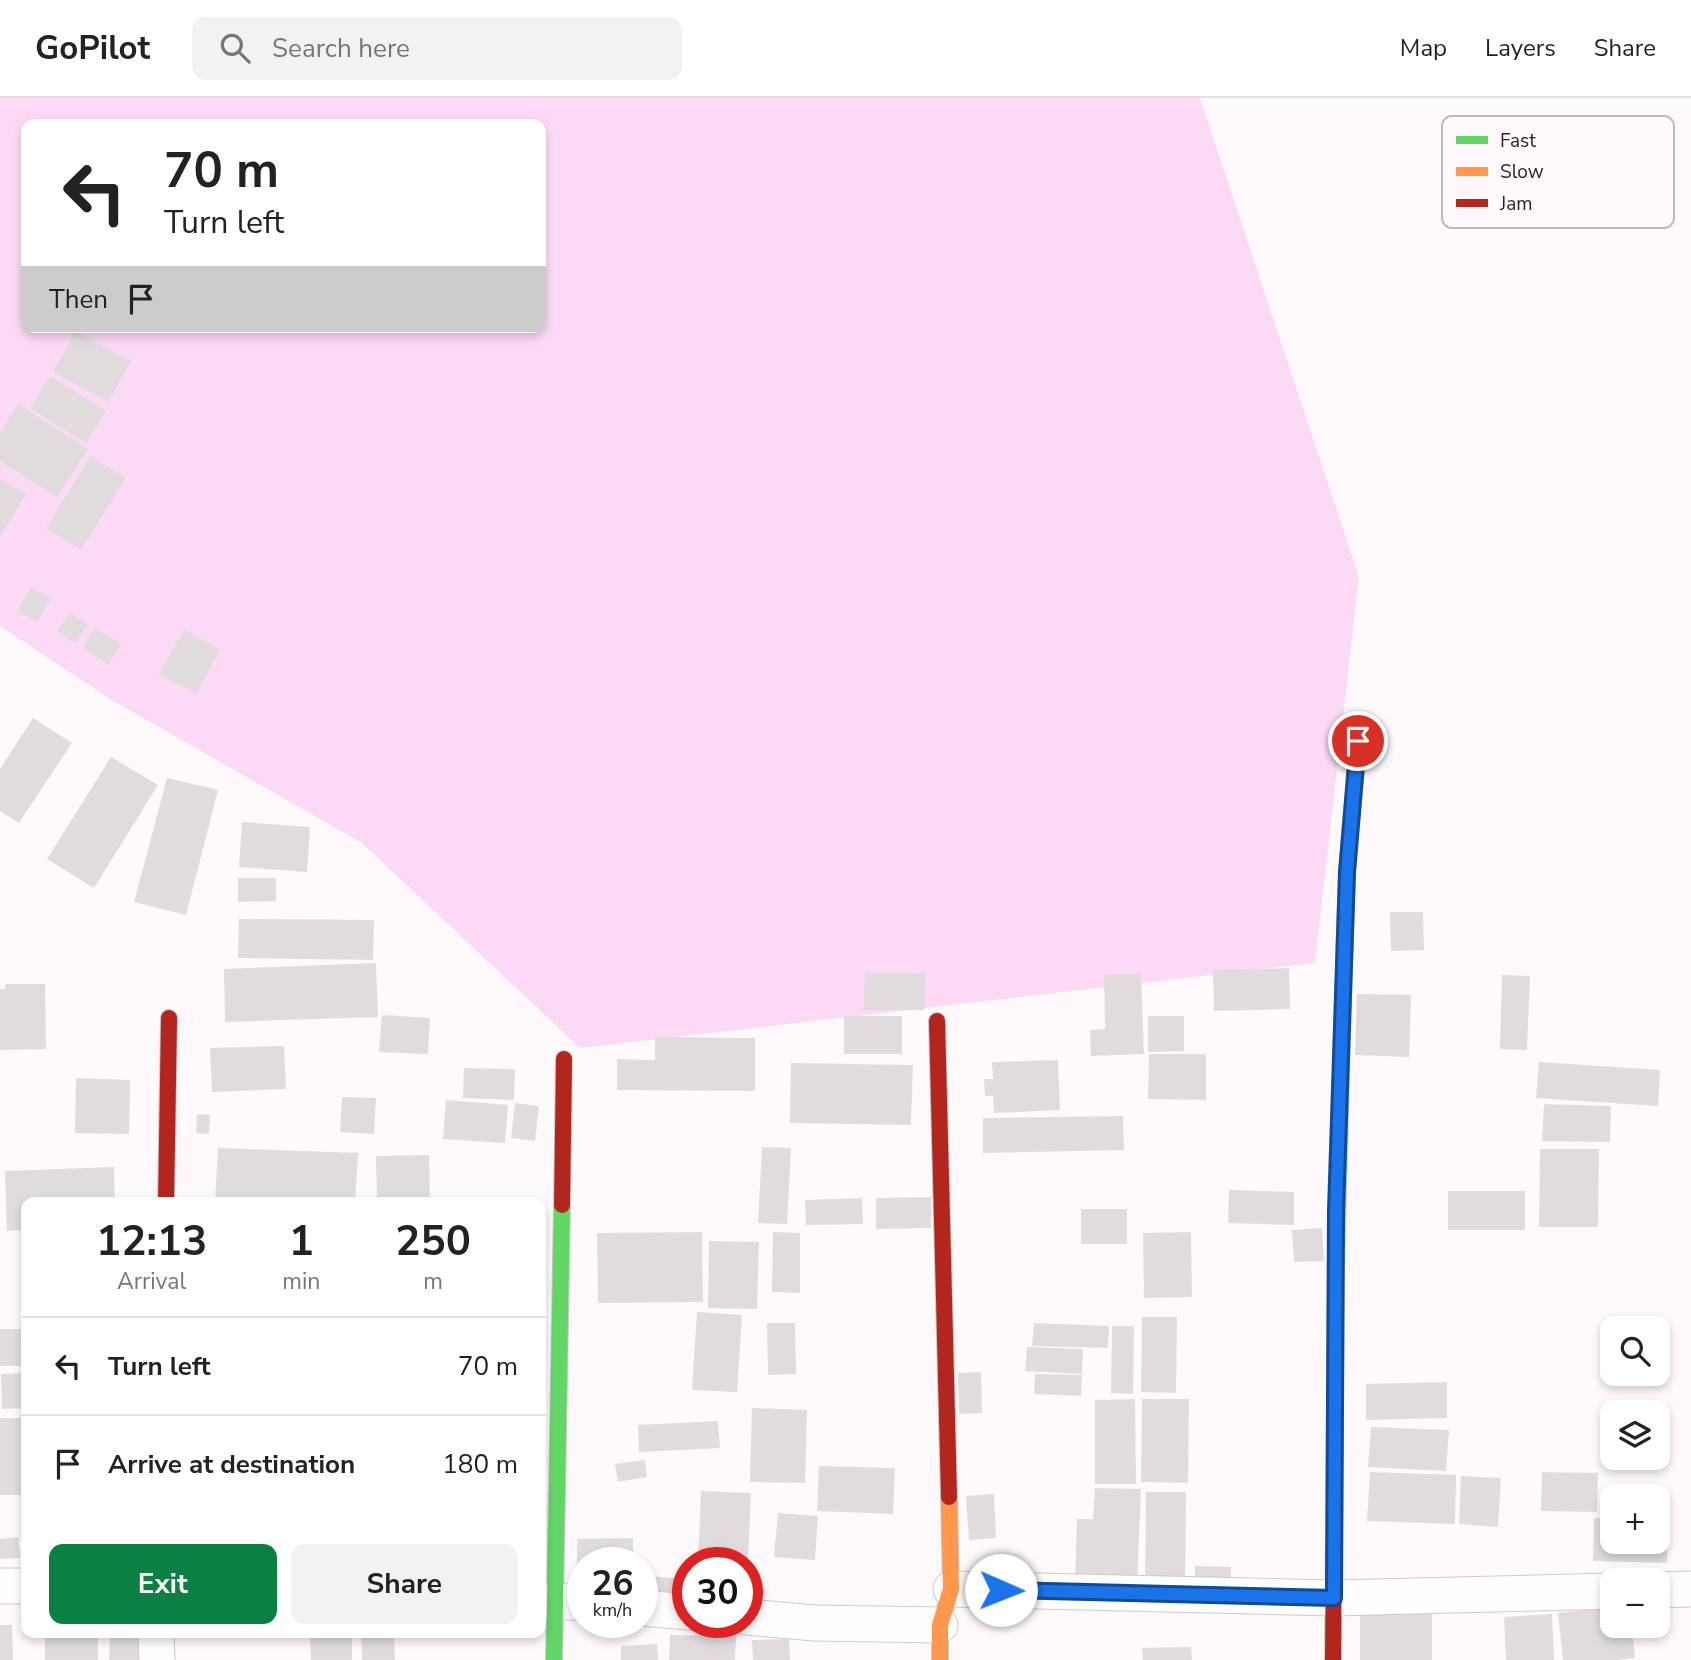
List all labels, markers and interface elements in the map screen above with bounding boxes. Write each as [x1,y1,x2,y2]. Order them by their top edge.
search box [192,17,682,80]
text: GoPilot [35,26,150,71]
icon: search [216,29,254,67]
text: Search here [272,31,410,66]
text: Map [1400,32,1447,64]
text: Layers [1485,32,1556,64]
text: Share [1594,32,1656,64]
legend [1442,116,1674,228]
text: Fast [1500,128,1536,154]
text: 70 m [164,137,279,204]
icon: left [49,147,140,238]
text: Slow [1500,159,1544,185]
text: Jam [1499,191,1533,217]
text: Turn left [164,201,284,244]
icon: arrive [122,280,160,318]
text: Then [49,282,108,317]
pin [1328,711,1388,771]
icon: arrive [1339,722,1377,760]
text: 12:13 [96,1213,207,1270]
text: 1 [289,1213,314,1270]
text: 250 [395,1213,471,1270]
text: Arrival [117,1266,186,1297]
text: min [282,1266,320,1297]
text: m [423,1266,443,1297]
map controls [1600,1316,1670,1638]
button: search [1600,1316,1670,1386]
icon: left [49,1347,87,1385]
text: Turn left [108,1349,211,1384]
text: 70 m [458,1349,518,1384]
button: layers [1600,1400,1670,1470]
icon: arrive [49,1445,87,1483]
text: Arrive at destination [108,1447,355,1482]
text: 180 m [442,1447,518,1482]
button: + [1600,1484,1670,1554]
button: Exit [49,1544,277,1624]
button: Share [291,1544,518,1624]
speed limit sign: 30 [672,1547,763,1638]
position arrow [964,1553,1038,1627]
text: 26 [591,1560,634,1607]
button: − [1600,1568,1670,1638]
text: km/h [593,1598,632,1622]

